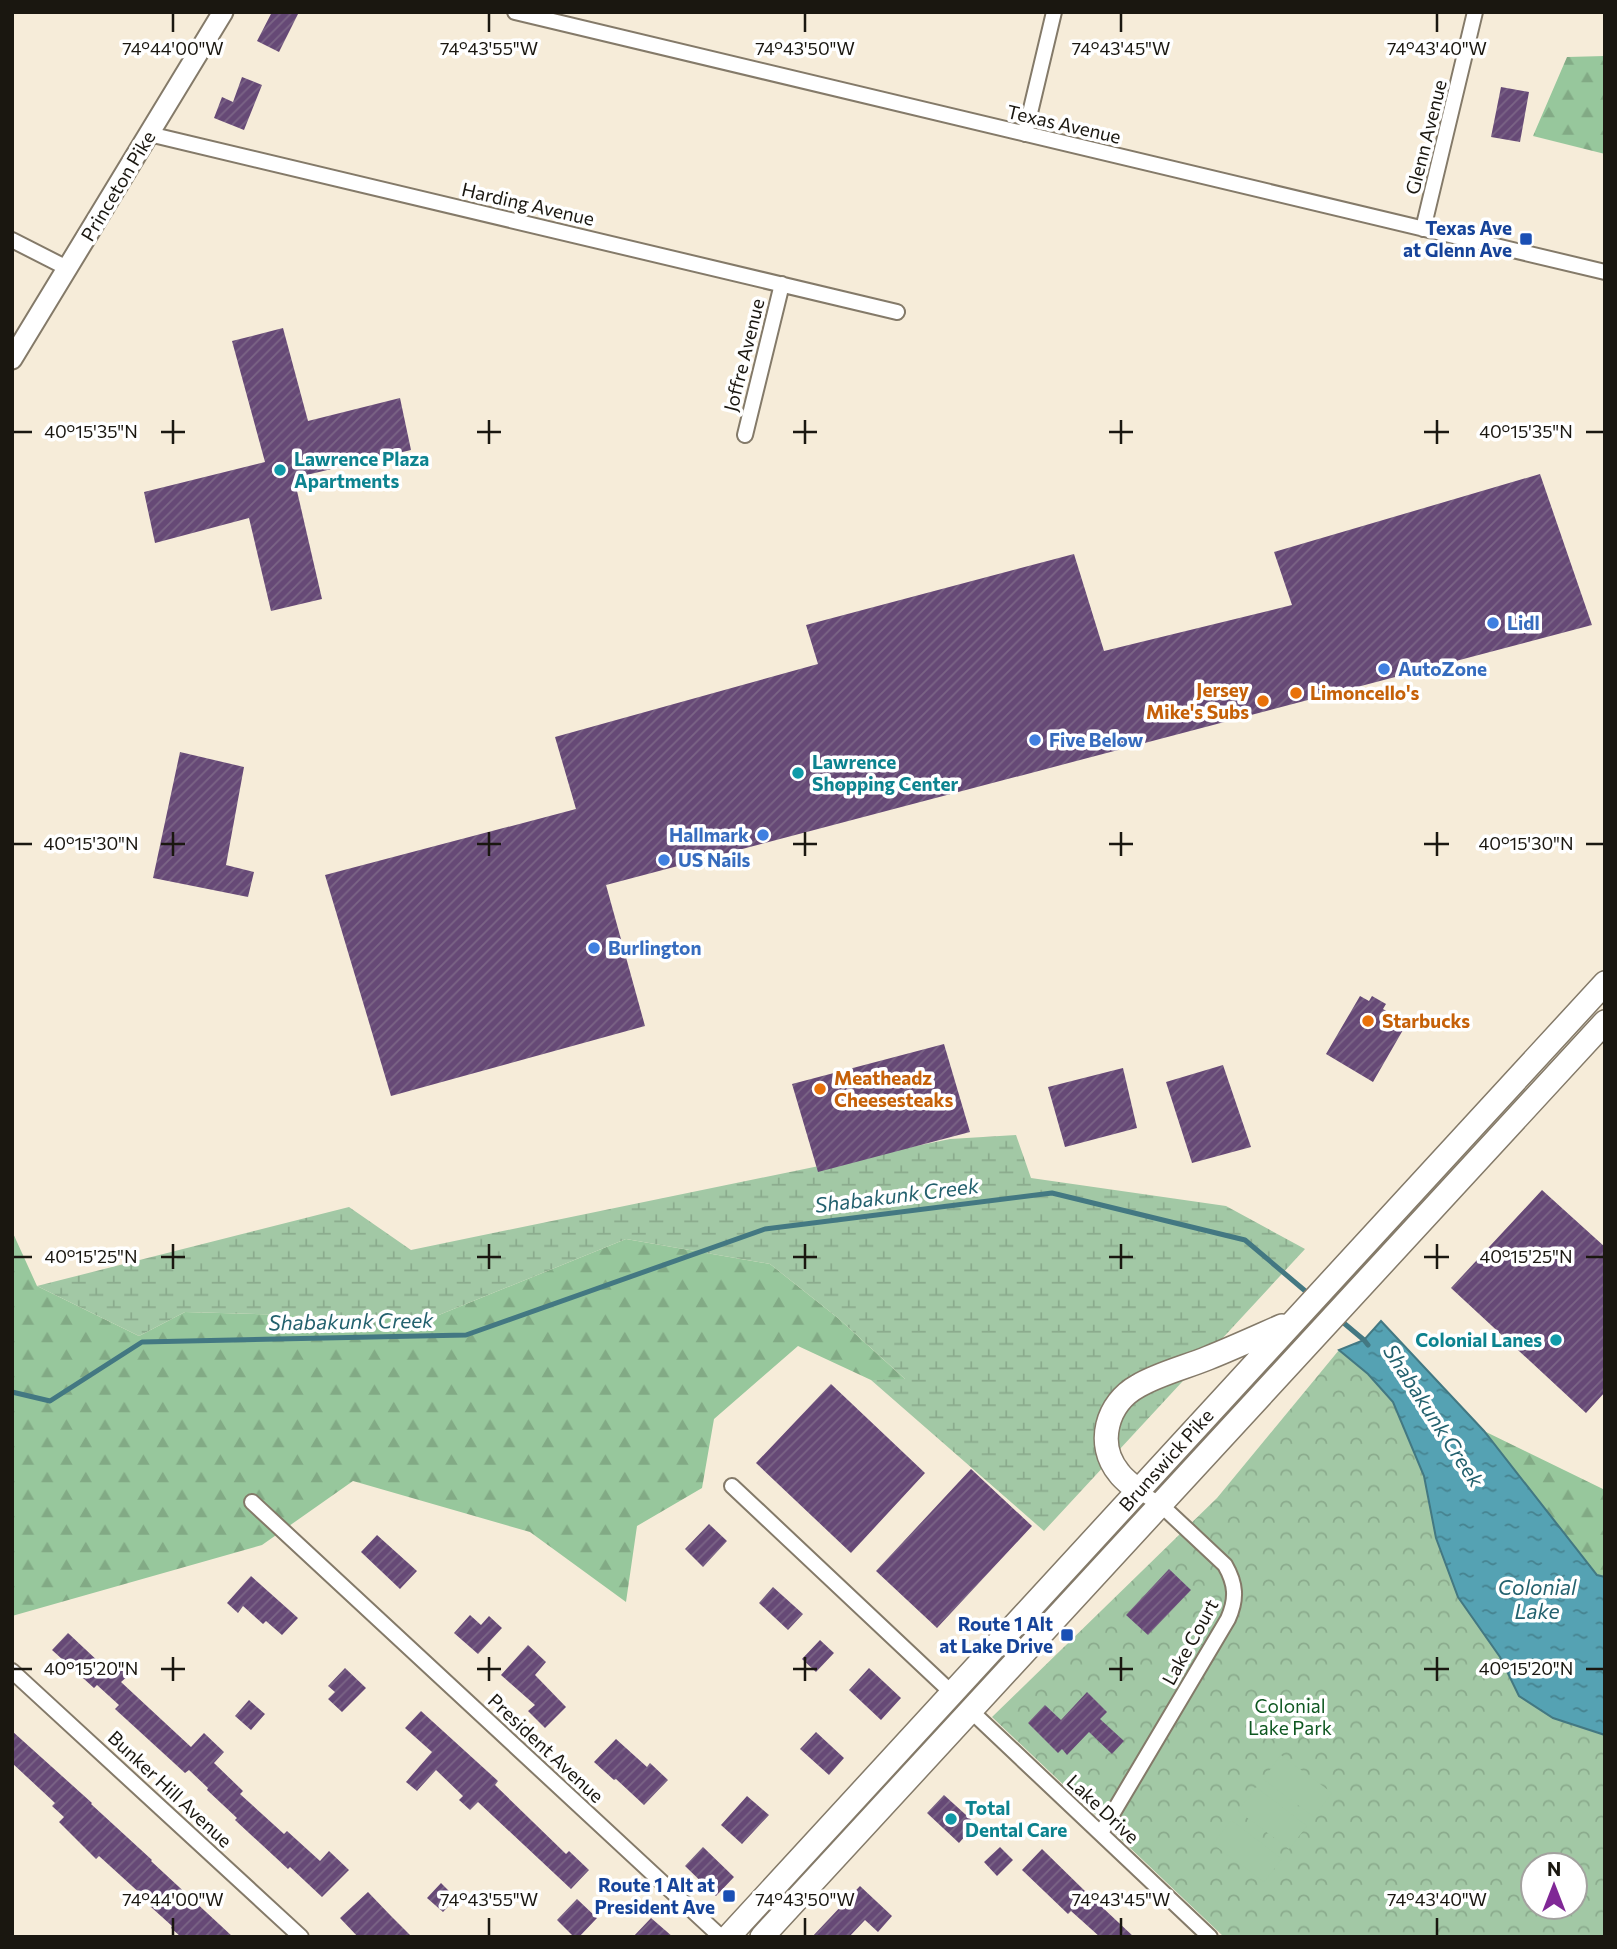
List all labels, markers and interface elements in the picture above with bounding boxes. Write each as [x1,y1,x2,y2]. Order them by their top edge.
text: 74°44'00"W [122,37,224,59]
text: 74°43'55"W [440,37,538,59]
text: 74°43'50"W [755,37,855,59]
text: 74°43'45"W [1072,37,1170,59]
text: 74°43'40"W [1387,37,1487,59]
street label: Glenn Avenue [1400,77,1451,197]
street label: Texas Avenue [1005,99,1123,148]
street label: Princeton Pike [76,126,160,245]
street label: Harding Avenue [460,177,597,230]
place label: Texas Ave at Glenn Ave [1403,216,1512,261]
marker: Texas Ave at Glenn Ave [1518,231,1534,247]
street label: Joffre Avenue [718,296,769,414]
text: 40°15'35"N [44,420,138,442]
text: 40°15'35"N [1479,420,1573,442]
place label: Lawrence Plaza Apartments [294,447,429,492]
marker: Lawrence Plaza Apartments [272,462,288,478]
place label: Lidl [1507,611,1540,634]
marker: Lidl [1485,615,1501,631]
place label: AutoZone [1398,657,1487,680]
marker: AutoZone [1376,661,1392,677]
place label: Jersey Mike's Subs [1146,678,1250,723]
place label: Limoncello's [1310,681,1419,704]
marker: Limoncello's [1288,685,1304,701]
marker: Jersey Mike's Subs [1255,693,1271,709]
place label: Five Below [1049,728,1144,751]
marker: Five Below [1027,732,1043,748]
place label: Lawrence Shopping Center [812,750,959,795]
marker: Lawrence Shopping Center [790,765,806,781]
place label: Hallmark [669,823,749,846]
marker: Hallmark [755,827,771,843]
text: 40°15'30"N [44,832,138,854]
text: 40°15'30"N [1479,832,1573,854]
place label: US Nails [678,848,751,871]
marker: US Nails [656,852,672,868]
place label: Burlington [608,936,701,959]
marker: Burlington [586,940,602,956]
place label: Starbucks [1382,1009,1470,1032]
marker: Starbucks [1360,1013,1376,1029]
place label: Meatheadz Cheesesteaks [834,1066,953,1111]
marker: Meatheadz Cheesesteaks [812,1081,828,1097]
water label: Shabakunk Creek [813,1172,981,1217]
text: 40°15'25"N [44,1245,138,1267]
text: 40°15'25"N [1479,1245,1573,1267]
water label: Shabakunk Creek [268,1307,434,1334]
place label: Colonial Lanes [1415,1328,1542,1351]
marker: Colonial Lanes [1548,1332,1564,1348]
water label: Shabakunk Creek [1379,1339,1490,1492]
street label: Brunswick Pike [1114,1404,1218,1516]
water label: Colonial Lake [1498,1574,1577,1623]
street label: Lake Court [1157,1595,1223,1689]
place label: Route 1 Alt at Lake Drive [939,1612,1053,1657]
marker: Route 1 Alt at Lake Drive [1059,1627,1075,1643]
text: 40°15'20"N [44,1657,138,1679]
text: 40°15'20"N [1479,1657,1573,1679]
street label: President Avenue [484,1688,609,1807]
park label: Colonial Lake Park [1248,1694,1332,1739]
street label: Bunker Hill Avenue [104,1725,237,1852]
street label: Lake Drive [1062,1769,1144,1848]
place label: Total Dental Care [965,1796,1067,1841]
marker: Total Dental Care [943,1811,959,1827]
north arrow [1519,1851,1589,1921]
text: N [1547,1857,1561,1880]
place label: Route 1 Alt at President Ave [595,1873,715,1918]
text: 74°44'00"W [122,1888,224,1910]
text: 74°43'55"W [440,1888,538,1910]
marker: Route 1 Alt at President Ave [721,1888,737,1904]
text: 74°43'50"W [755,1888,855,1910]
text: 74°43'45"W [1072,1888,1170,1910]
text: 74°43'40"W [1387,1888,1487,1910]

